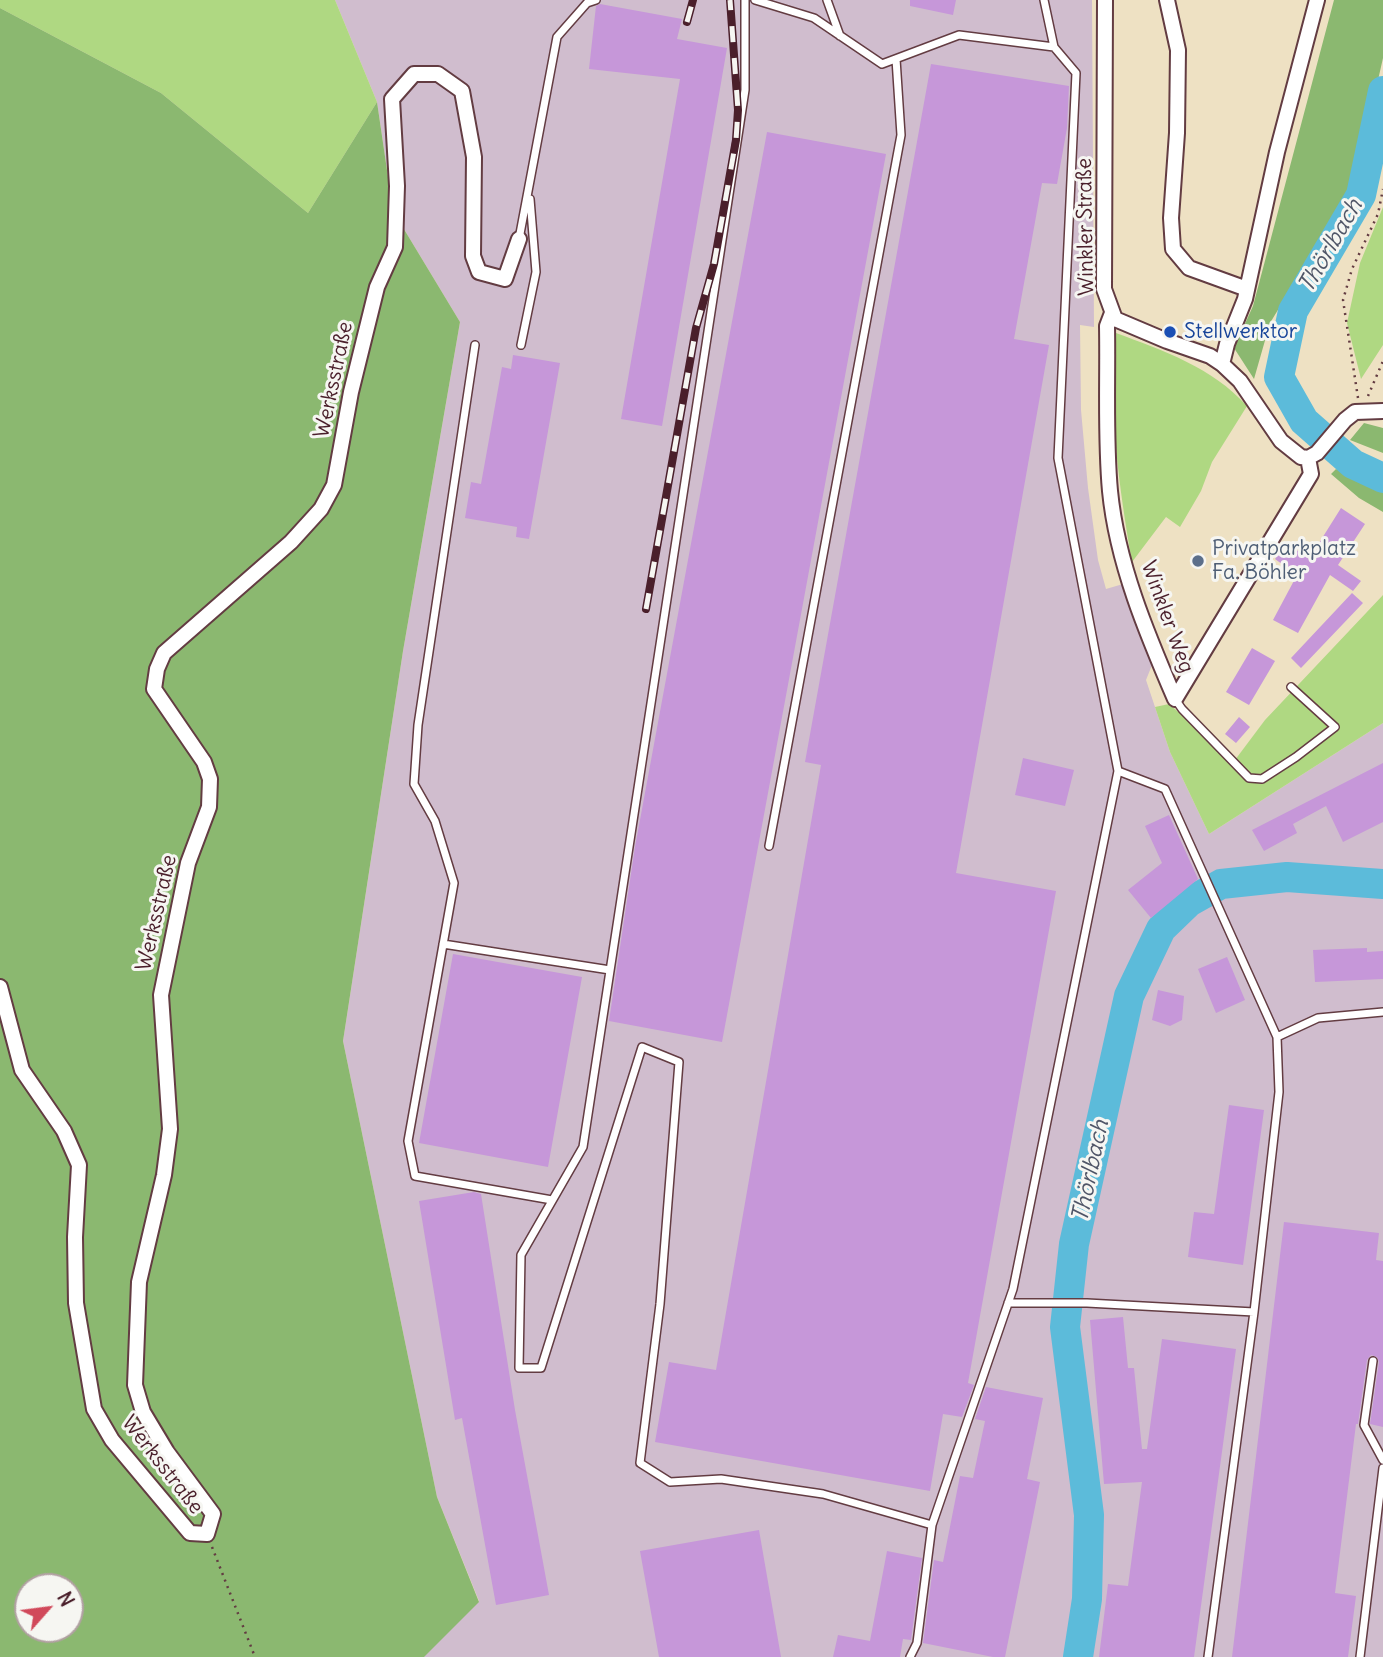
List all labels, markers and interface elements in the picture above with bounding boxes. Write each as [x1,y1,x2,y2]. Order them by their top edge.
street label: Winkler Straße [1072,158,1100,296]
water label: Thörlbach [1293,194,1369,298]
place label: Stellwerktor [1184,319,1297,345]
street label: Werksstraße [309,320,359,440]
marker: Stellwerktor [1162,324,1178,340]
place label: Privatparkplatz Fa. Böhler [1212,536,1356,586]
marker: Privatparkplatz Fa. Böhler [1190,553,1206,569]
street label: Winkler Weg [1135,557,1199,677]
street label: Werksstraße [131,853,183,973]
water label: Thörlbach [1067,1118,1115,1224]
street label: Werksstraße [116,1411,208,1519]
north arrow [14,1573,84,1643]
text: N [52,1588,79,1611]

